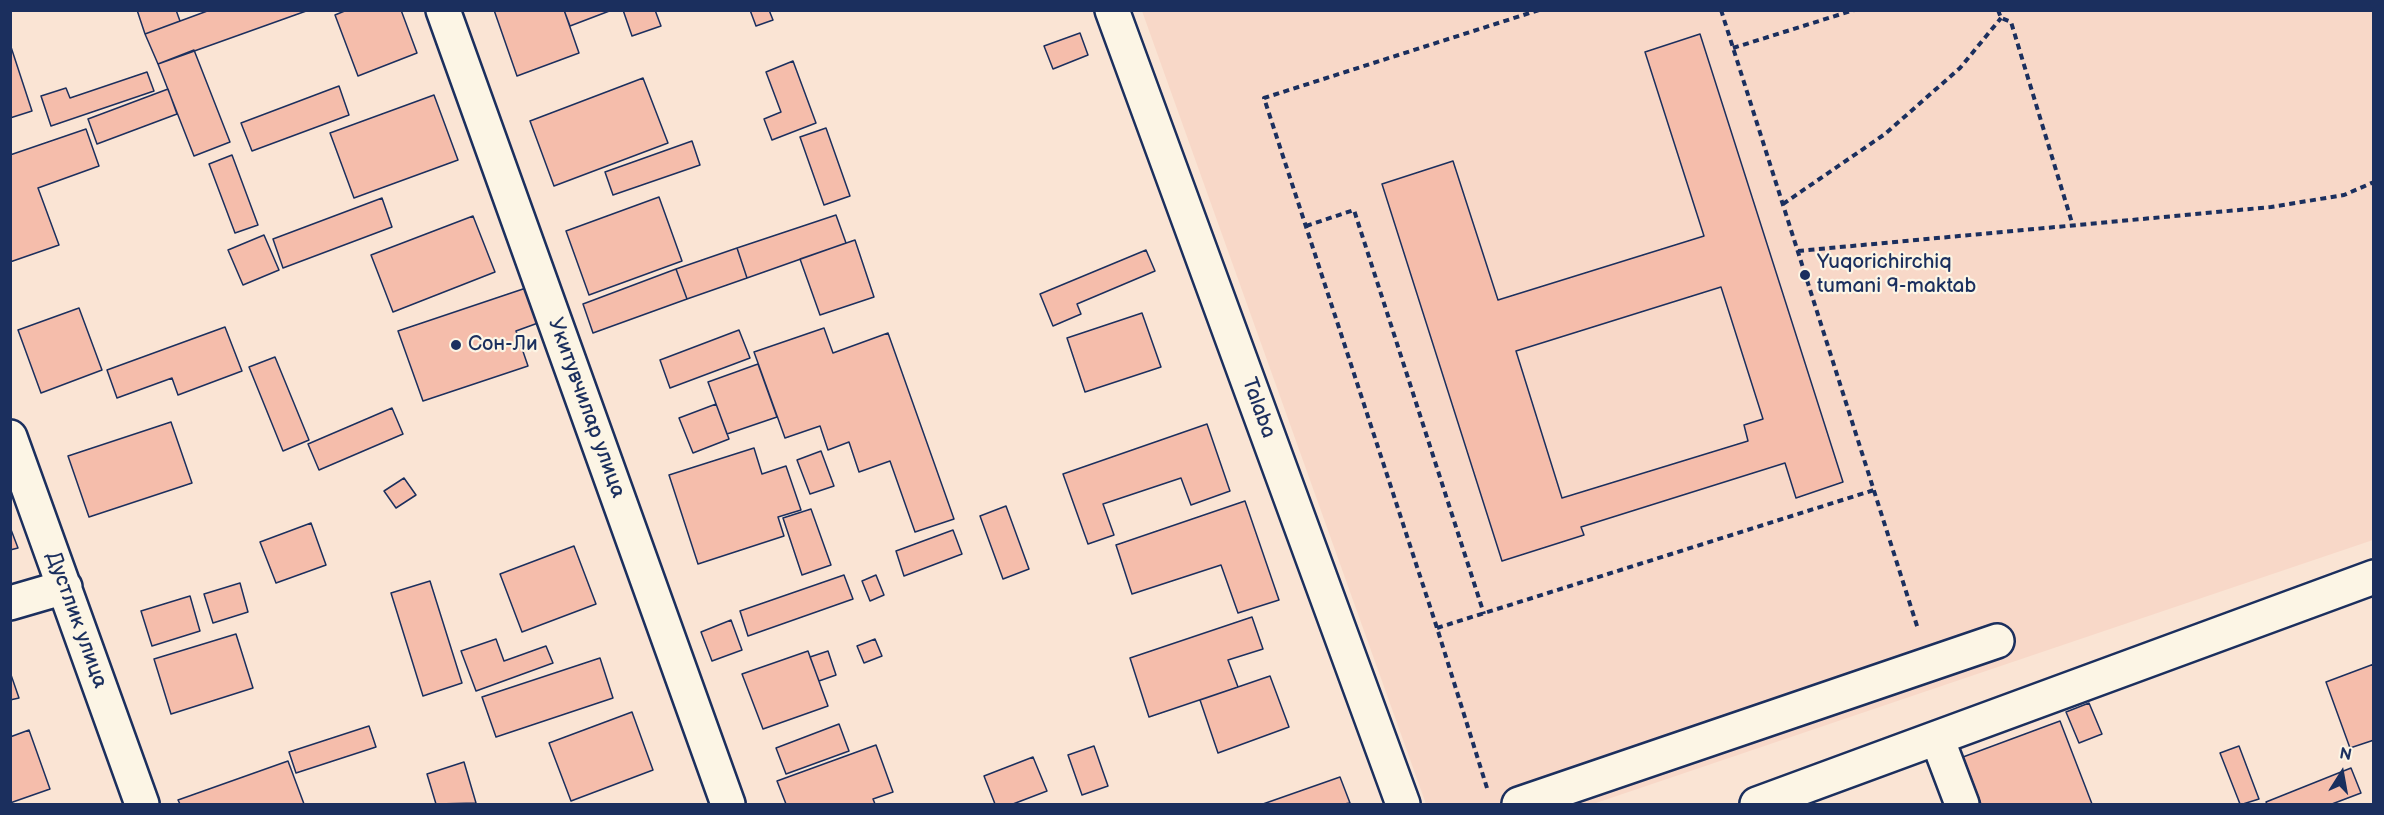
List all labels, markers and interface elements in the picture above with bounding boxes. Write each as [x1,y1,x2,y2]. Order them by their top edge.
place label: Yuqorichirchiq tumani 9-maktab [1817,250,1976,300]
marker: Yuqorichirchiq tumani 9-maktab [1798,268,1812,282]
street label: Укитувчилар улица [542,315,630,501]
place label: Сон-Ли [468,332,538,358]
marker: Сон-Ли [449,338,463,352]
street label: Talaba [1235,374,1281,442]
street label: Дустлик улица [40,548,112,692]
north arrow [2312,743,2372,803]
text: N [2338,744,2353,765]

